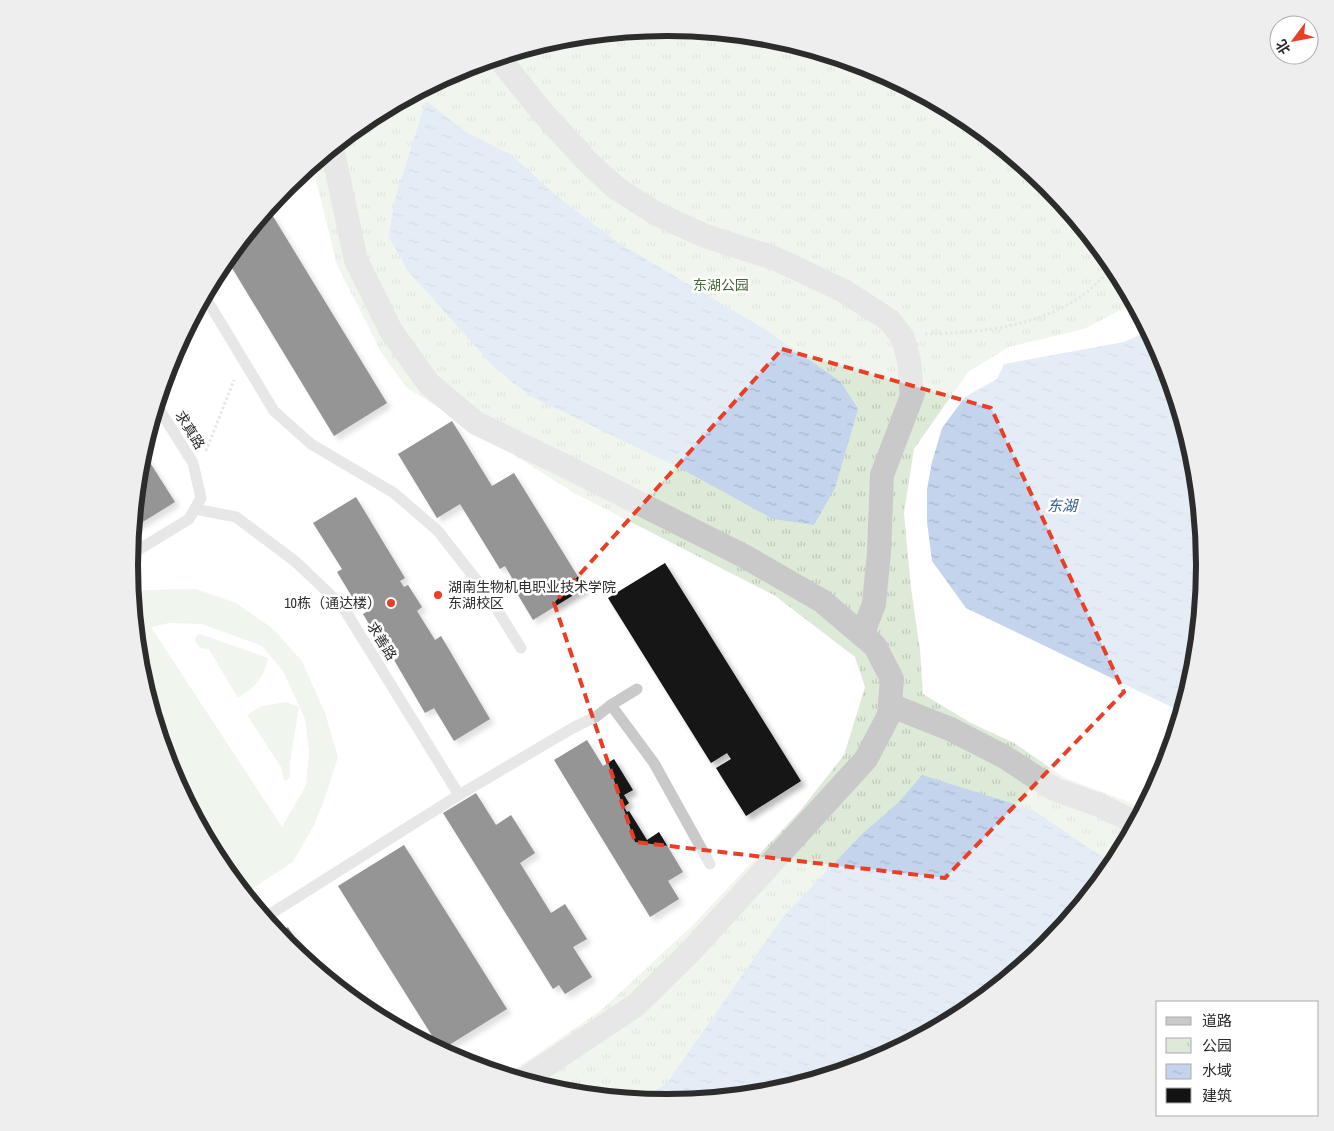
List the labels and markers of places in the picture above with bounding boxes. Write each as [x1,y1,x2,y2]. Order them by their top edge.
place label: 湖南生物机电职业技术学院 东湖校区 [448,578,616,612]
marker: 湖南生物机电职业技术学院 东湖校区 [432,589,444,601]
place label: 10栋（通达楼） [284,594,381,612]
marker: 10栋（通达楼） [385,597,397,609]

